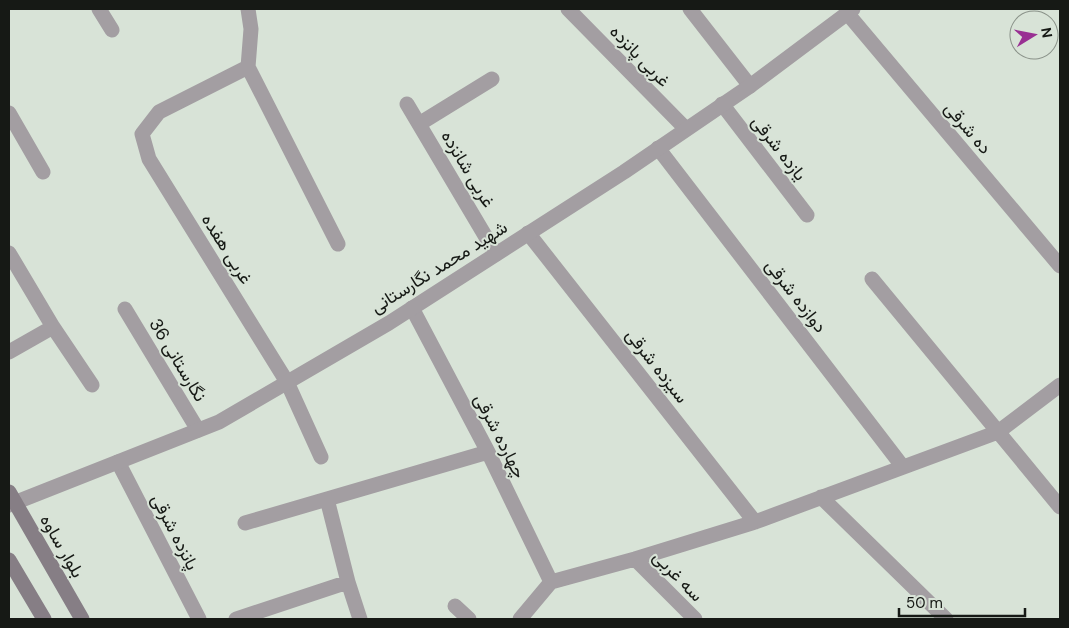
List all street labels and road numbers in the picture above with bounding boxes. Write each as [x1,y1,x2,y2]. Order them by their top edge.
street label: غربی پانزده [605,20,675,92]
street label: ده شرقی [939,97,997,159]
street label: یازده شرقی [746,110,812,186]
street label: غربی شانزده [436,126,500,212]
street label: غربی هفده [196,209,258,289]
street label: شهید محمد نگارستانی [366,215,512,319]
street label: دوازده شرقی [760,254,832,338]
street label: نگارستانی 36 [144,314,212,406]
street label: سیزده شرقی [620,324,694,408]
street label: چهارده شرقی [468,390,532,482]
street label: پانزده شرقی [146,490,204,574]
street label: بلوار ساوه [34,510,90,582]
street label: سه غربی [648,545,708,607]

